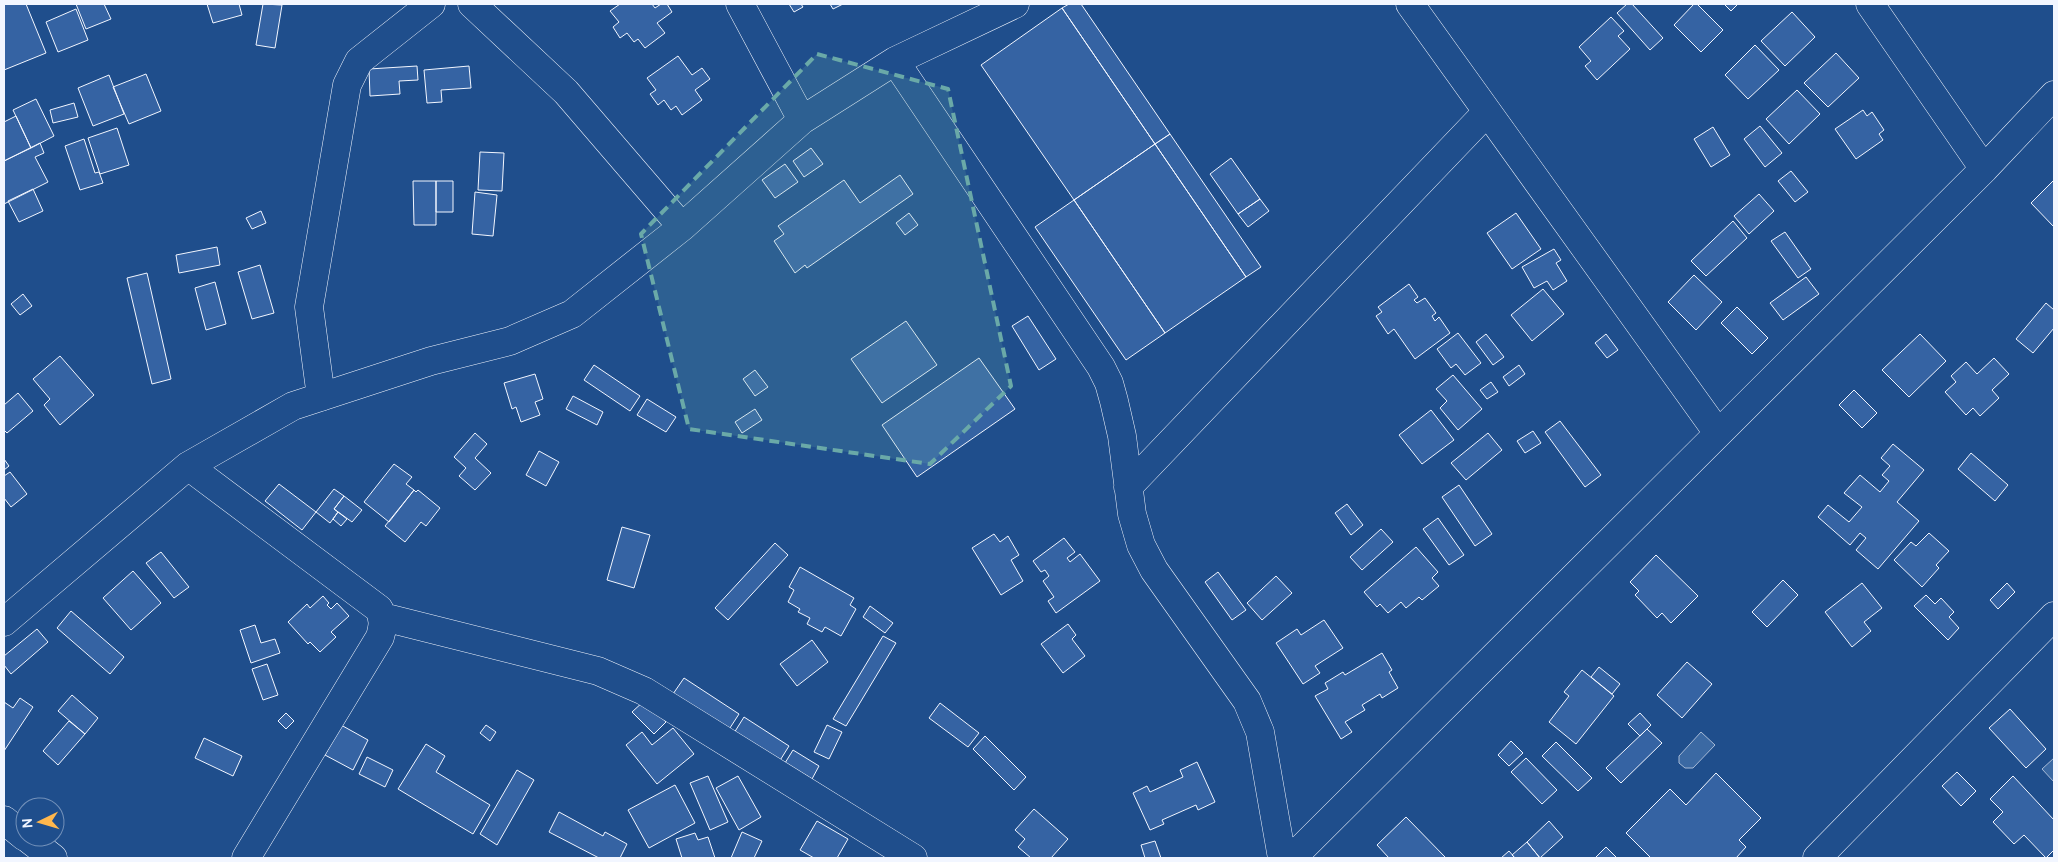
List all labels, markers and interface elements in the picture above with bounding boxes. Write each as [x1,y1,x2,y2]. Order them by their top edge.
north arrow [15,797,65,847]
text: N [18,817,36,829]

